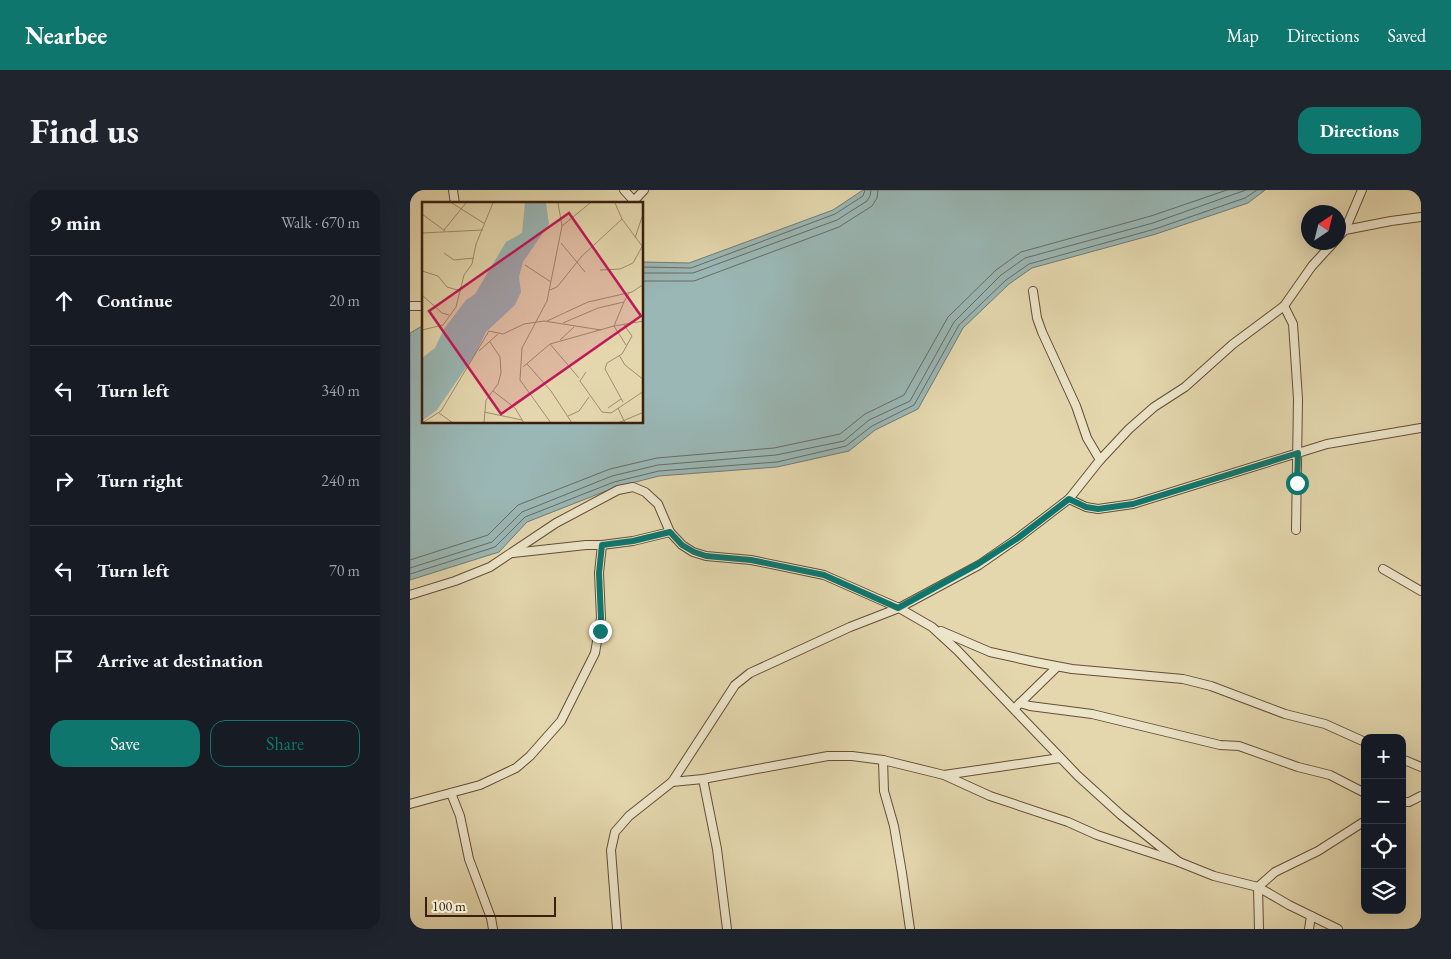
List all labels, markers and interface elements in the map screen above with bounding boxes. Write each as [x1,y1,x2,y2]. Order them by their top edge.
text: Nearbee [25,20,107,51]
text: Map [1227,24,1259,47]
text: Directions [1287,24,1359,47]
text: Saved [1387,24,1426,47]
button: Directions [1298,107,1421,154]
text: Find us [30,108,139,153]
inset map [422,202,644,424]
north arrow [1301,205,1346,250]
text: 9 min [50,209,101,236]
text: Walk · 670 m [281,212,360,233]
icon: ahead [50,287,78,315]
text: Continue [97,288,172,313]
text: 20 m [329,290,360,311]
icon: left [50,377,78,405]
text: Turn left [97,378,169,403]
text: 340 m [321,380,360,401]
icon: right [50,467,78,495]
text: Turn right [97,468,183,493]
text: 240 m [321,470,360,491]
route start [1286,472,1309,495]
icon: left [50,557,78,585]
text: Turn left [97,558,169,583]
text: 70 m [329,560,360,581]
route end [589,620,612,643]
icon: arrive [50,647,78,675]
text: Arrive at destination [97,648,263,673]
button: Save [50,720,200,767]
button: Share [210,720,360,767]
map controls [1361,734,1406,914]
button: + [1361,734,1406,779]
button: − [1361,779,1406,824]
button: locate [1361,824,1406,869]
button: layers [1361,869,1406,914]
scale bar [425,894,556,917]
text: 100 m [432,897,466,915]

